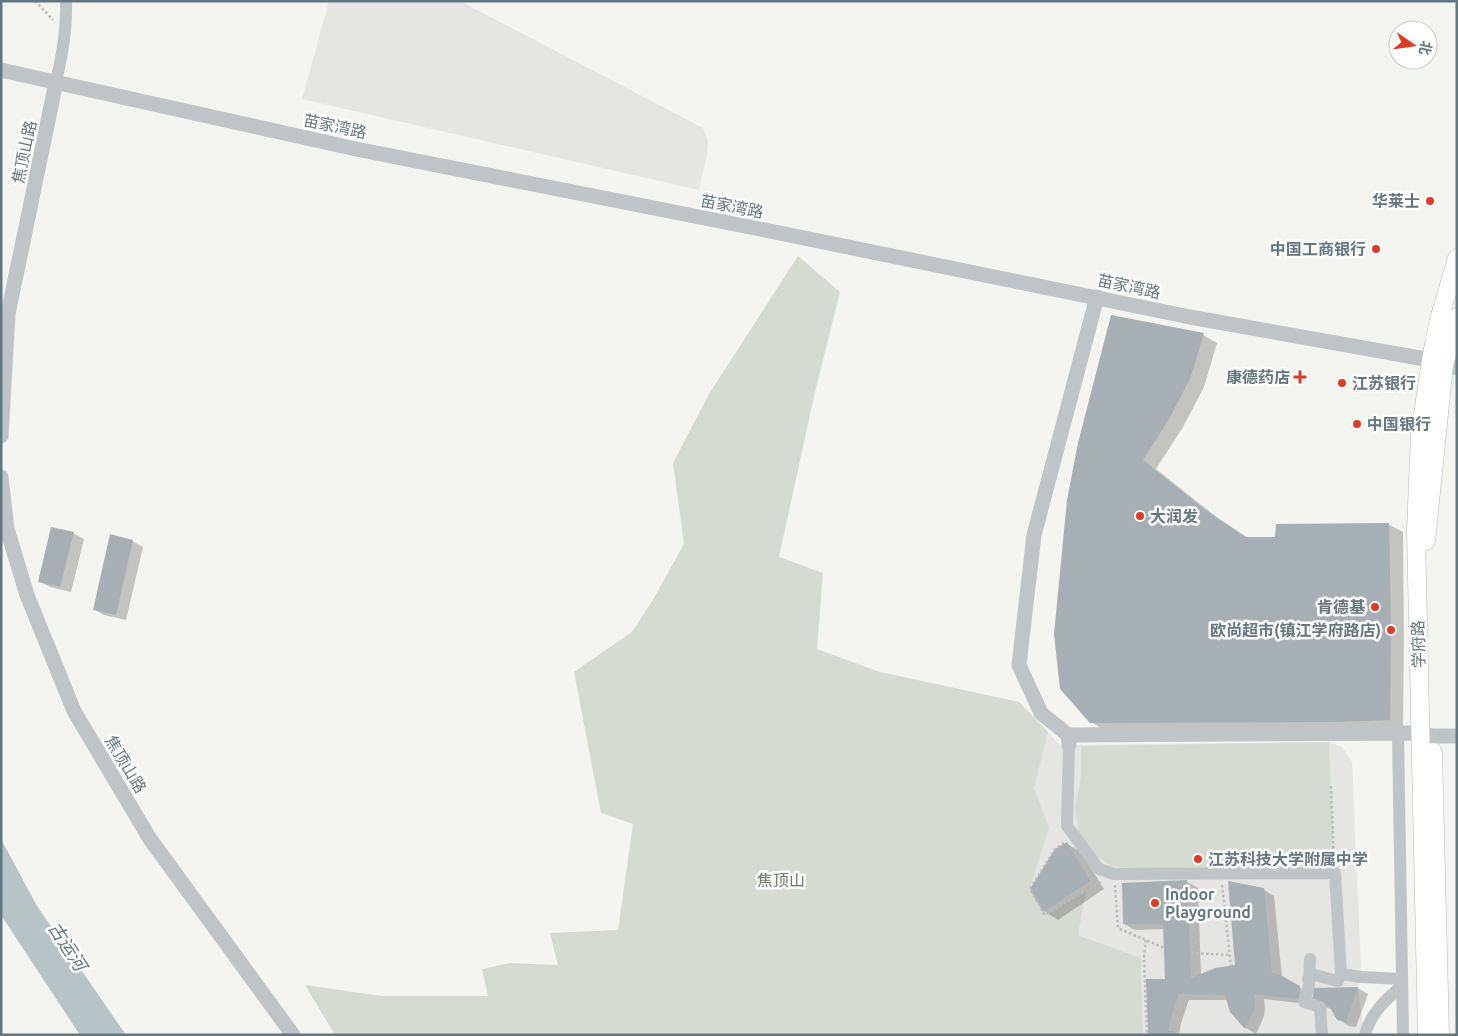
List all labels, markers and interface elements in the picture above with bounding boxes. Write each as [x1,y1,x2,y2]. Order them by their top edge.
north arrow [1388,20,1438,70]
text: 北 [1416,39,1435,57]
street label: 苗家湾路 [302,111,368,141]
street label: 焦顶山路 [9,119,39,185]
street label: 苗家湾路 [699,191,765,221]
place label: 华莱士 [1372,192,1420,210]
marker: 华莱士 [1424,195,1436,207]
place label: 中国工商银行 [1270,240,1366,258]
marker: 中国工商银行 [1370,243,1382,255]
street label: 苗家湾路 [1096,271,1162,301]
place label: 康德药店 [1226,368,1290,386]
marker: 康德药店 [1294,371,1306,383]
place label: 江苏银行 [1352,374,1416,392]
marker: 江苏银行 [1336,377,1348,389]
place label: 中国银行 [1367,415,1431,433]
marker: 中国银行 [1351,418,1363,430]
place label: 大润发 [1150,507,1198,525]
marker: 大润发 [1134,510,1146,522]
place label: 肯德基 [1317,598,1366,616]
marker: 肯德基 [1369,601,1381,613]
street label: 学府路 [1409,620,1427,668]
place label: 欧尚超市(镇江学府路店) [1210,621,1381,640]
marker: 欧尚超市(镇江学府路店) [1385,624,1397,636]
street label: 焦顶山路 [102,732,150,796]
place label: 江苏科技大学附属中学 [1208,850,1368,868]
marker: 江苏科技大学附属中学 [1192,853,1204,865]
park label: 焦顶山 [757,871,805,889]
place label: Indoor Playground [1165,885,1251,921]
marker: Indoor Playground [1149,897,1161,909]
water label: 古运河 [45,918,93,977]

